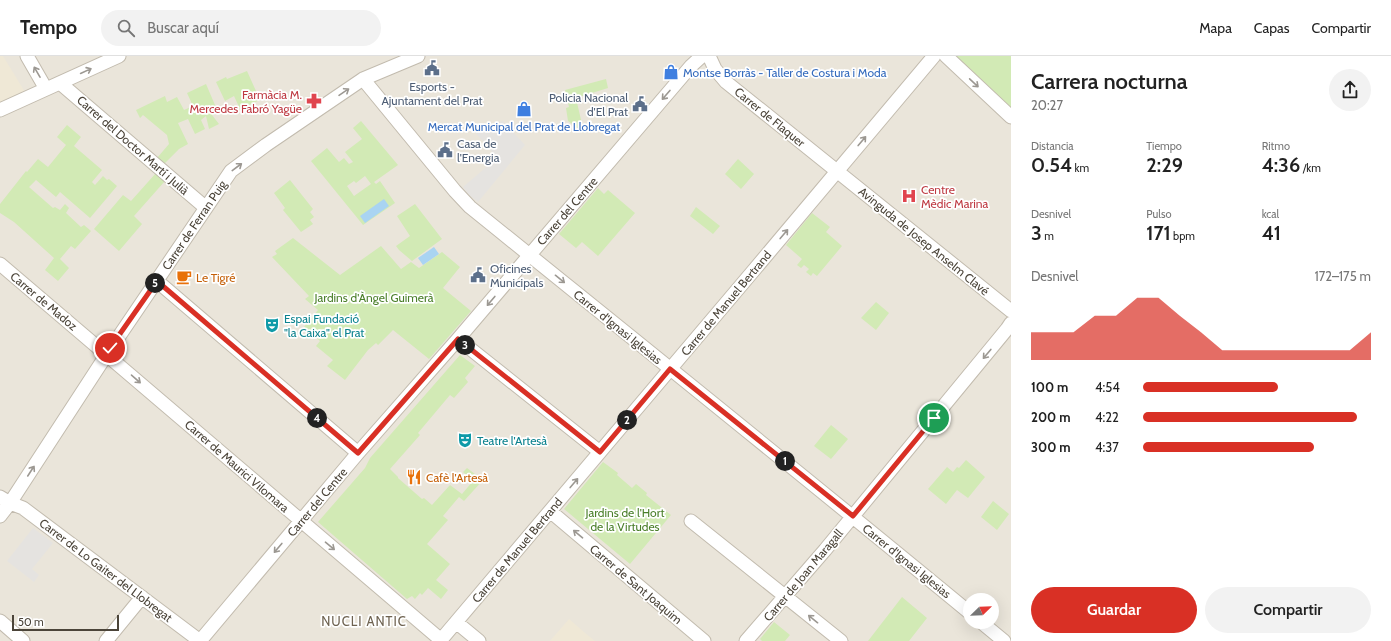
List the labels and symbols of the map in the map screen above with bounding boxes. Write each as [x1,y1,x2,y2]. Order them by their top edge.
public building icon: Esports - Ajuntament del Prat [423,59,441,77]
shop icon: Montse Borràs - Taller de Costura i Moda [662,63,680,81]
place label: Montse Borràs - Taller de Costura i Moda [683,65,887,80]
one-way arrow [32,66,40,78]
one-way arrow [80,67,92,74]
one-way arrow [969,78,979,87]
place label: Esports - Ajuntament del Prat [381,79,483,108]
street label: Carrer de Flaquer [732,84,808,150]
place label: Farmàcia M. Mercedes Fabró Yagüe [190,87,302,116]
one-way arrow [338,88,349,96]
place label: Policia Nacional d'El Prat [549,90,628,119]
one-way arrow [662,90,671,101]
street label: Carrer del Doctor Martí i Julià [74,92,192,198]
pharmacy icon: Farmàcia M. Mercedes Fabró Yagüe [305,92,323,110]
public building icon: Policia Nacional d'El Prat [631,95,649,113]
shop icon: Mercat Municipal del Prat de Llobregat [515,100,533,118]
place label: Mercat Municipal del Prat de Llobregat [428,119,620,134]
place label: Casa de l'Energia [457,136,500,165]
one-way arrow [858,136,867,147]
public building icon: Casa de l'Energia [436,141,454,159]
one-way arrow [232,162,243,171]
street label: Carrer del Centre [533,174,601,248]
street label: Carrer de Ferran Puig [158,176,230,273]
place label: Centre Mèdic Marina [921,182,989,211]
street label: Avinguda de Josep Anselm Clavé [856,184,992,298]
hospital icon: Centre Mèdic Marina [900,187,918,205]
one-way arrow [780,229,789,240]
street label: Carrer de Manuel Bertrand [678,247,774,359]
place label: Oficines Municipals [490,261,543,290]
public building icon: Oficines Municipals [469,266,487,284]
cafe icon: Le Tigré [175,268,193,286]
street label: Carrer de Madoz [7,269,81,334]
place label: Le Tigré [196,270,235,285]
pin: 5 [145,273,165,293]
one-way arrow [554,275,565,284]
street label: Carrer d'Ignasi Iglesias [571,287,665,367]
park label: Jardins d'Àngel Guimerà [314,290,434,305]
one-way arrow [486,295,495,306]
place label: Espai Fundació "la Caixa" el Prat [284,311,364,340]
theatre icon: Espai Fundació "la Caixa" el Prat [263,316,281,334]
pin [93,331,127,365]
pin: 3 [455,335,475,355]
one-way arrow [983,348,992,359]
one-way arrow [131,375,141,384]
pin [917,401,951,435]
pin: 4 [307,408,327,428]
pin: 2 [617,410,637,430]
street label: Carrer de Maurici Vilomara [182,417,292,515]
theatre icon: Teatre l'Artesà [456,431,474,449]
place label: Teatre l'Artesà [477,433,547,448]
pin: 1 [775,451,795,471]
street label: Carrer del Centre [284,464,350,540]
one-way arrow [27,465,35,476]
restaurant icon: Cafè l'Artesà [405,468,423,486]
place label: Cafè l'Artesà [426,470,488,485]
one-way arrow [569,478,578,489]
street label: Carrer de Manuel Bertrand [469,494,565,606]
park label: Jardins de l'Hort de la Virtudes [585,505,664,534]
street label: Carrer de Lo Gaiter del Llobregat [37,515,175,625]
street label: Carrer d'Ignasi Iglesias [860,521,954,601]
street label: Carrer de Joan Maragall [760,526,846,624]
one-way arrow [573,530,583,539]
street label: Carrer de Sant Joaquim [587,541,685,627]
one-way arrow [274,542,283,553]
one-way arrow [325,542,335,551]
north arrow [963,593,999,629]
scale bar [12,613,119,632]
district label: NUCLI ANTIC [321,613,407,629]
one-way arrow [807,614,818,623]

